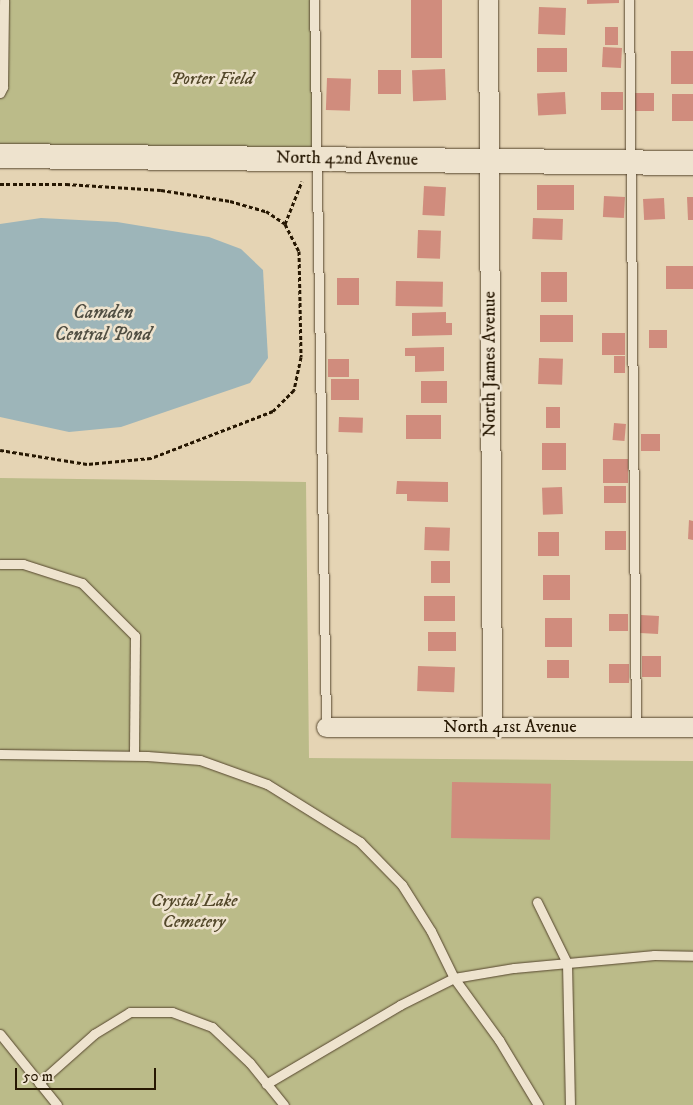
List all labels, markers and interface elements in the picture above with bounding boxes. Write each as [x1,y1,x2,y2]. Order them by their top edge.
park label: Porter Field [170,68,254,90]
street label: North 42nd Avenue [276,147,418,171]
street label: North James Avenue [479,291,501,437]
water label: Camden Central Pond [55,302,151,346]
street label: North 41st Avenue [443,716,577,738]
park label: Crystal Lake Cemetery [151,891,237,934]
scale bar [18,1058,159,1090]
text: 50 m [23,1067,53,1086]

